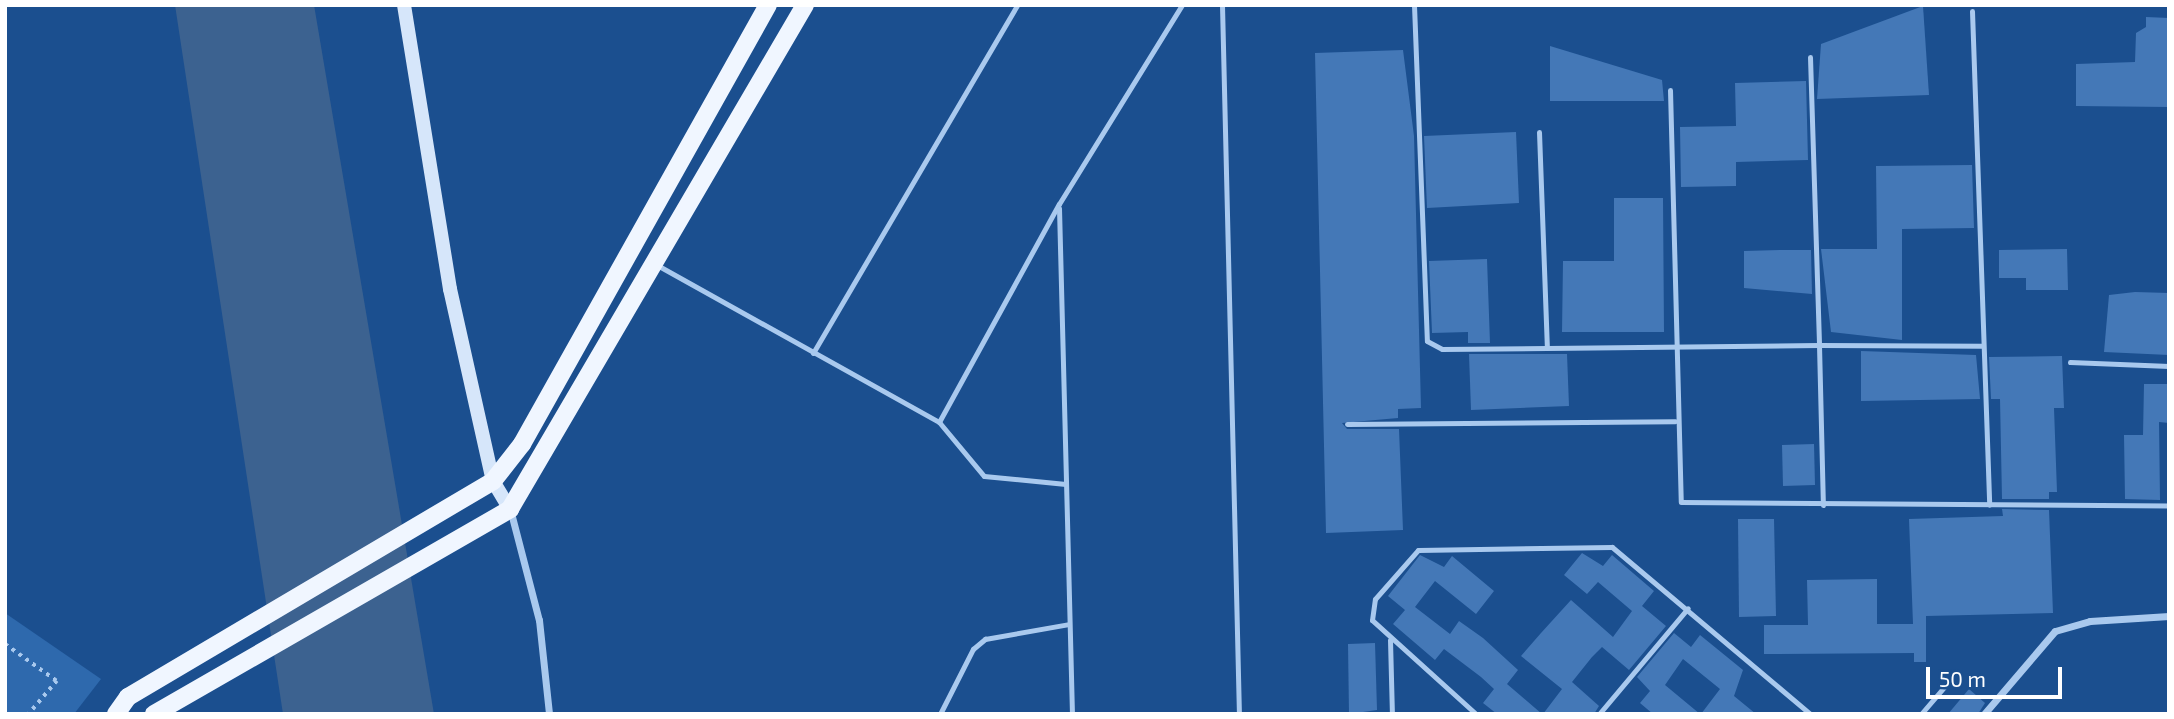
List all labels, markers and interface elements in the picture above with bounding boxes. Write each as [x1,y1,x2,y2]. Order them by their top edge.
scale bar [1929,652,2066,696]
text: 50 m [1939,666,1986,691]

